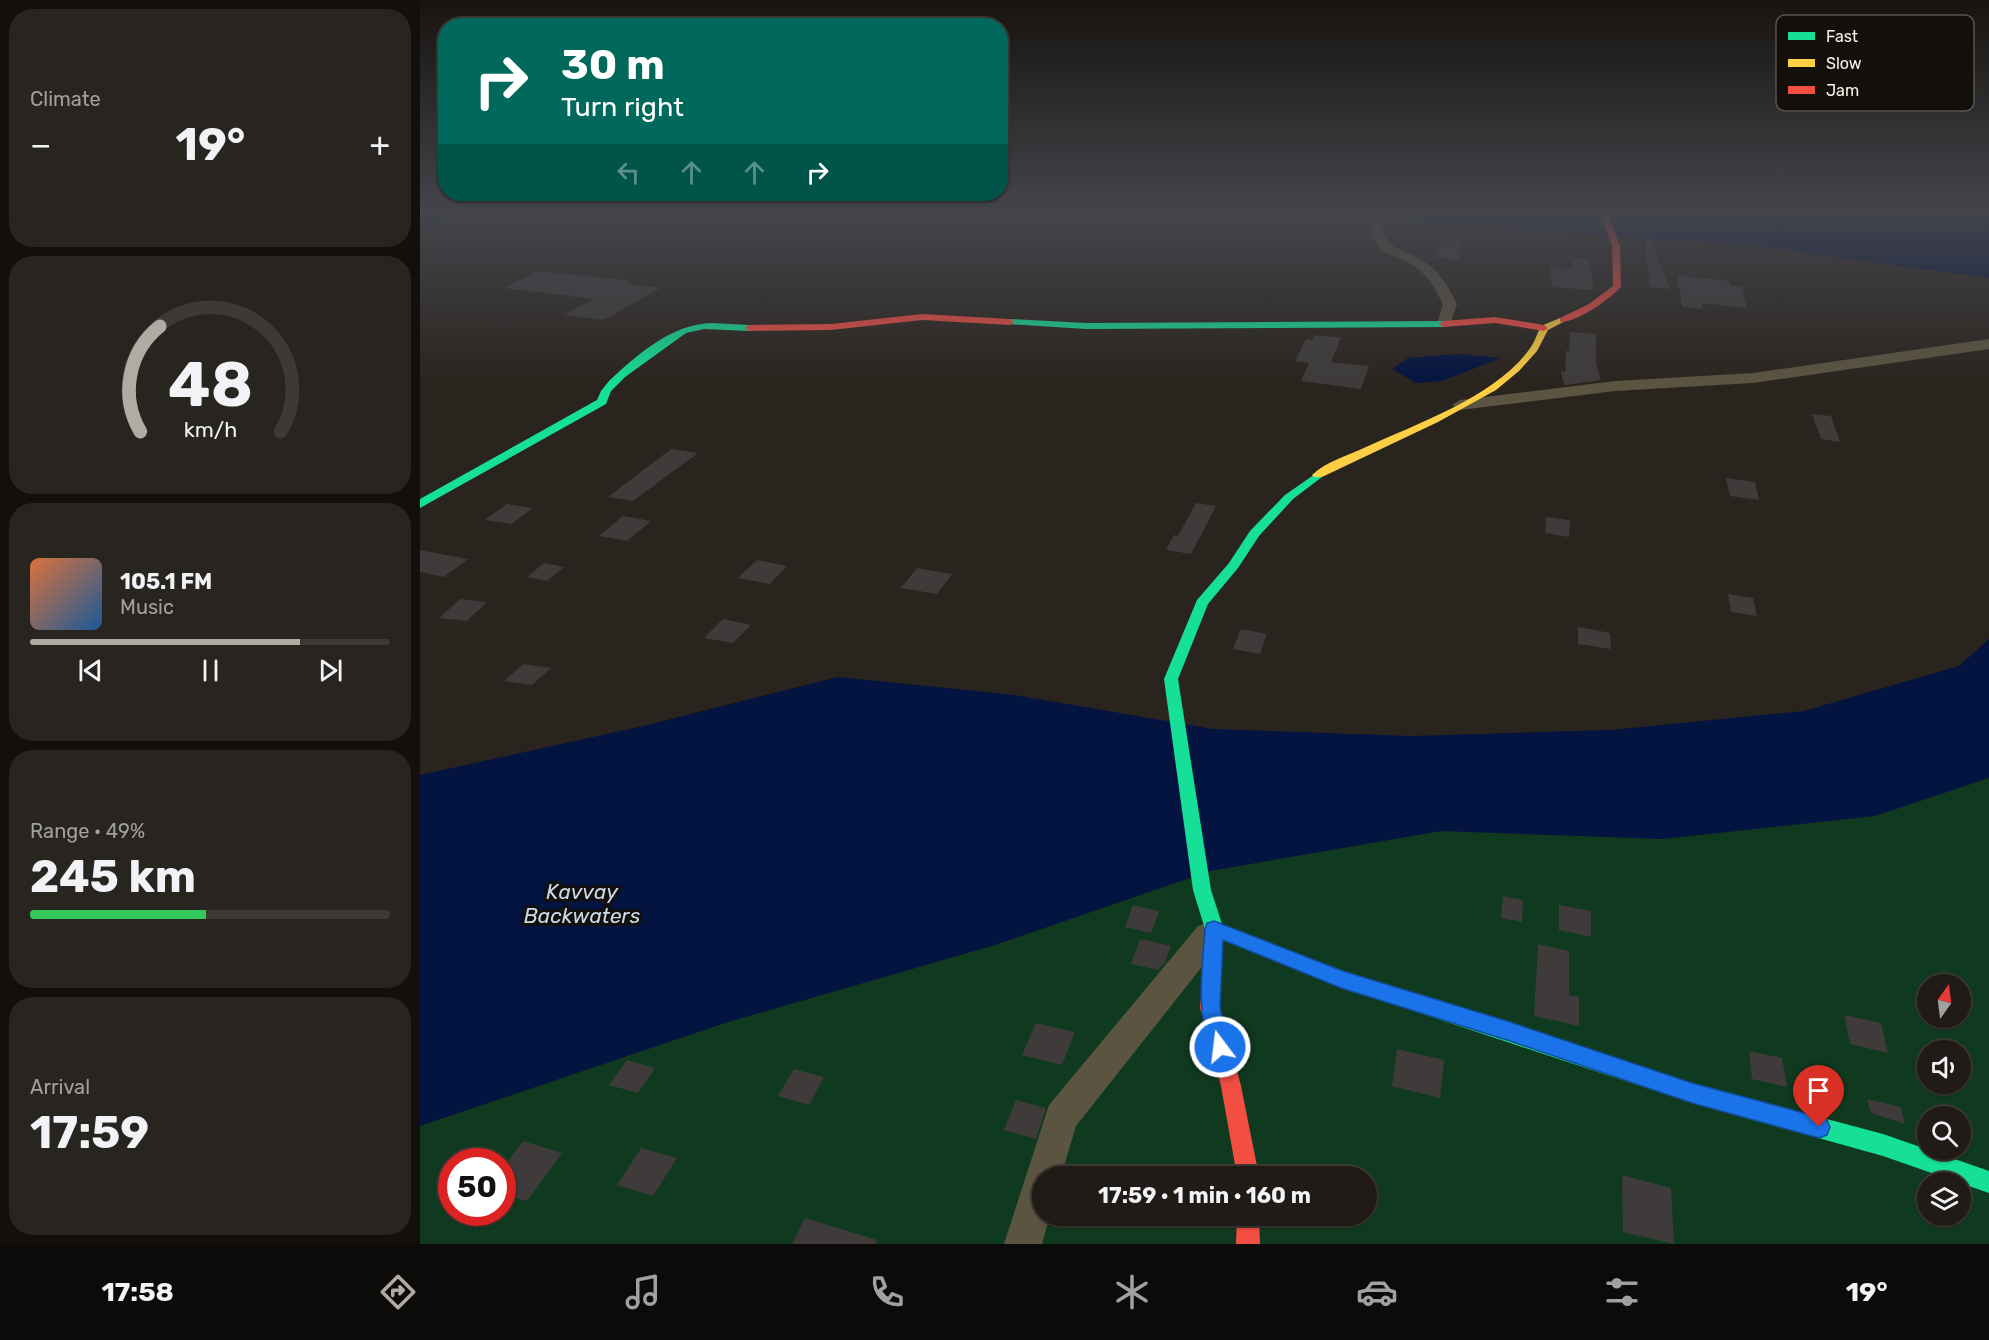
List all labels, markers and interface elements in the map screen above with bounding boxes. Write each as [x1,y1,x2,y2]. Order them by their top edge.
legend [1776,15,1974,111]
text: Fast [1826,27,1858,46]
text: 30 m [561,40,665,90]
icon: right [462,42,540,120]
text: Slow [1826,54,1862,73]
text: Jam [1826,81,1859,100]
text: Climate [30,87,101,111]
text: Turn right [561,91,684,123]
text: 19° [176,118,245,171]
text: − [30,125,51,164]
text: + [369,125,390,164]
icon: left [612,156,645,189]
icon: ahead [675,156,708,189]
icon: ahead [738,156,771,189]
icon: right [801,156,834,189]
text: 48 [168,348,252,422]
text: km/h [183,417,237,442]
text: 105.1 FM [120,568,212,595]
text: Music [120,595,174,619]
icon: previous [74,654,107,687]
icon: pause [194,654,227,687]
icon: next [314,654,347,687]
text: Range · 49% [30,819,145,843]
text: 245 km [30,850,196,903]
water label: Kavvay Backwaters [524,879,641,928]
north arrow [1917,974,1971,1028]
map controls [1917,974,1971,1226]
position arrow [1188,1015,1252,1079]
button: sound [1917,1040,1971,1094]
pin [1793,1065,1844,1127]
icon: arrive [1802,1074,1835,1107]
text: Arrival [30,1075,90,1099]
text: 17:59 [30,1106,149,1159]
button: search [1917,1106,1971,1160]
speed limit sign: 50 [438,1148,516,1226]
button: layers [1917,1172,1971,1226]
text: 17:59 · 1 min · 160 m [1098,1182,1311,1209]
icon: directions [377,1271,419,1313]
icon: music [622,1271,664,1313]
icon: phone [866,1271,908,1313]
icon: climate [1111,1271,1153,1313]
icon: car [1356,1271,1398,1313]
icon: filters [1601,1271,1643,1313]
text: 17:58 [101,1276,174,1308]
text: 19° [1846,1276,1888,1308]

